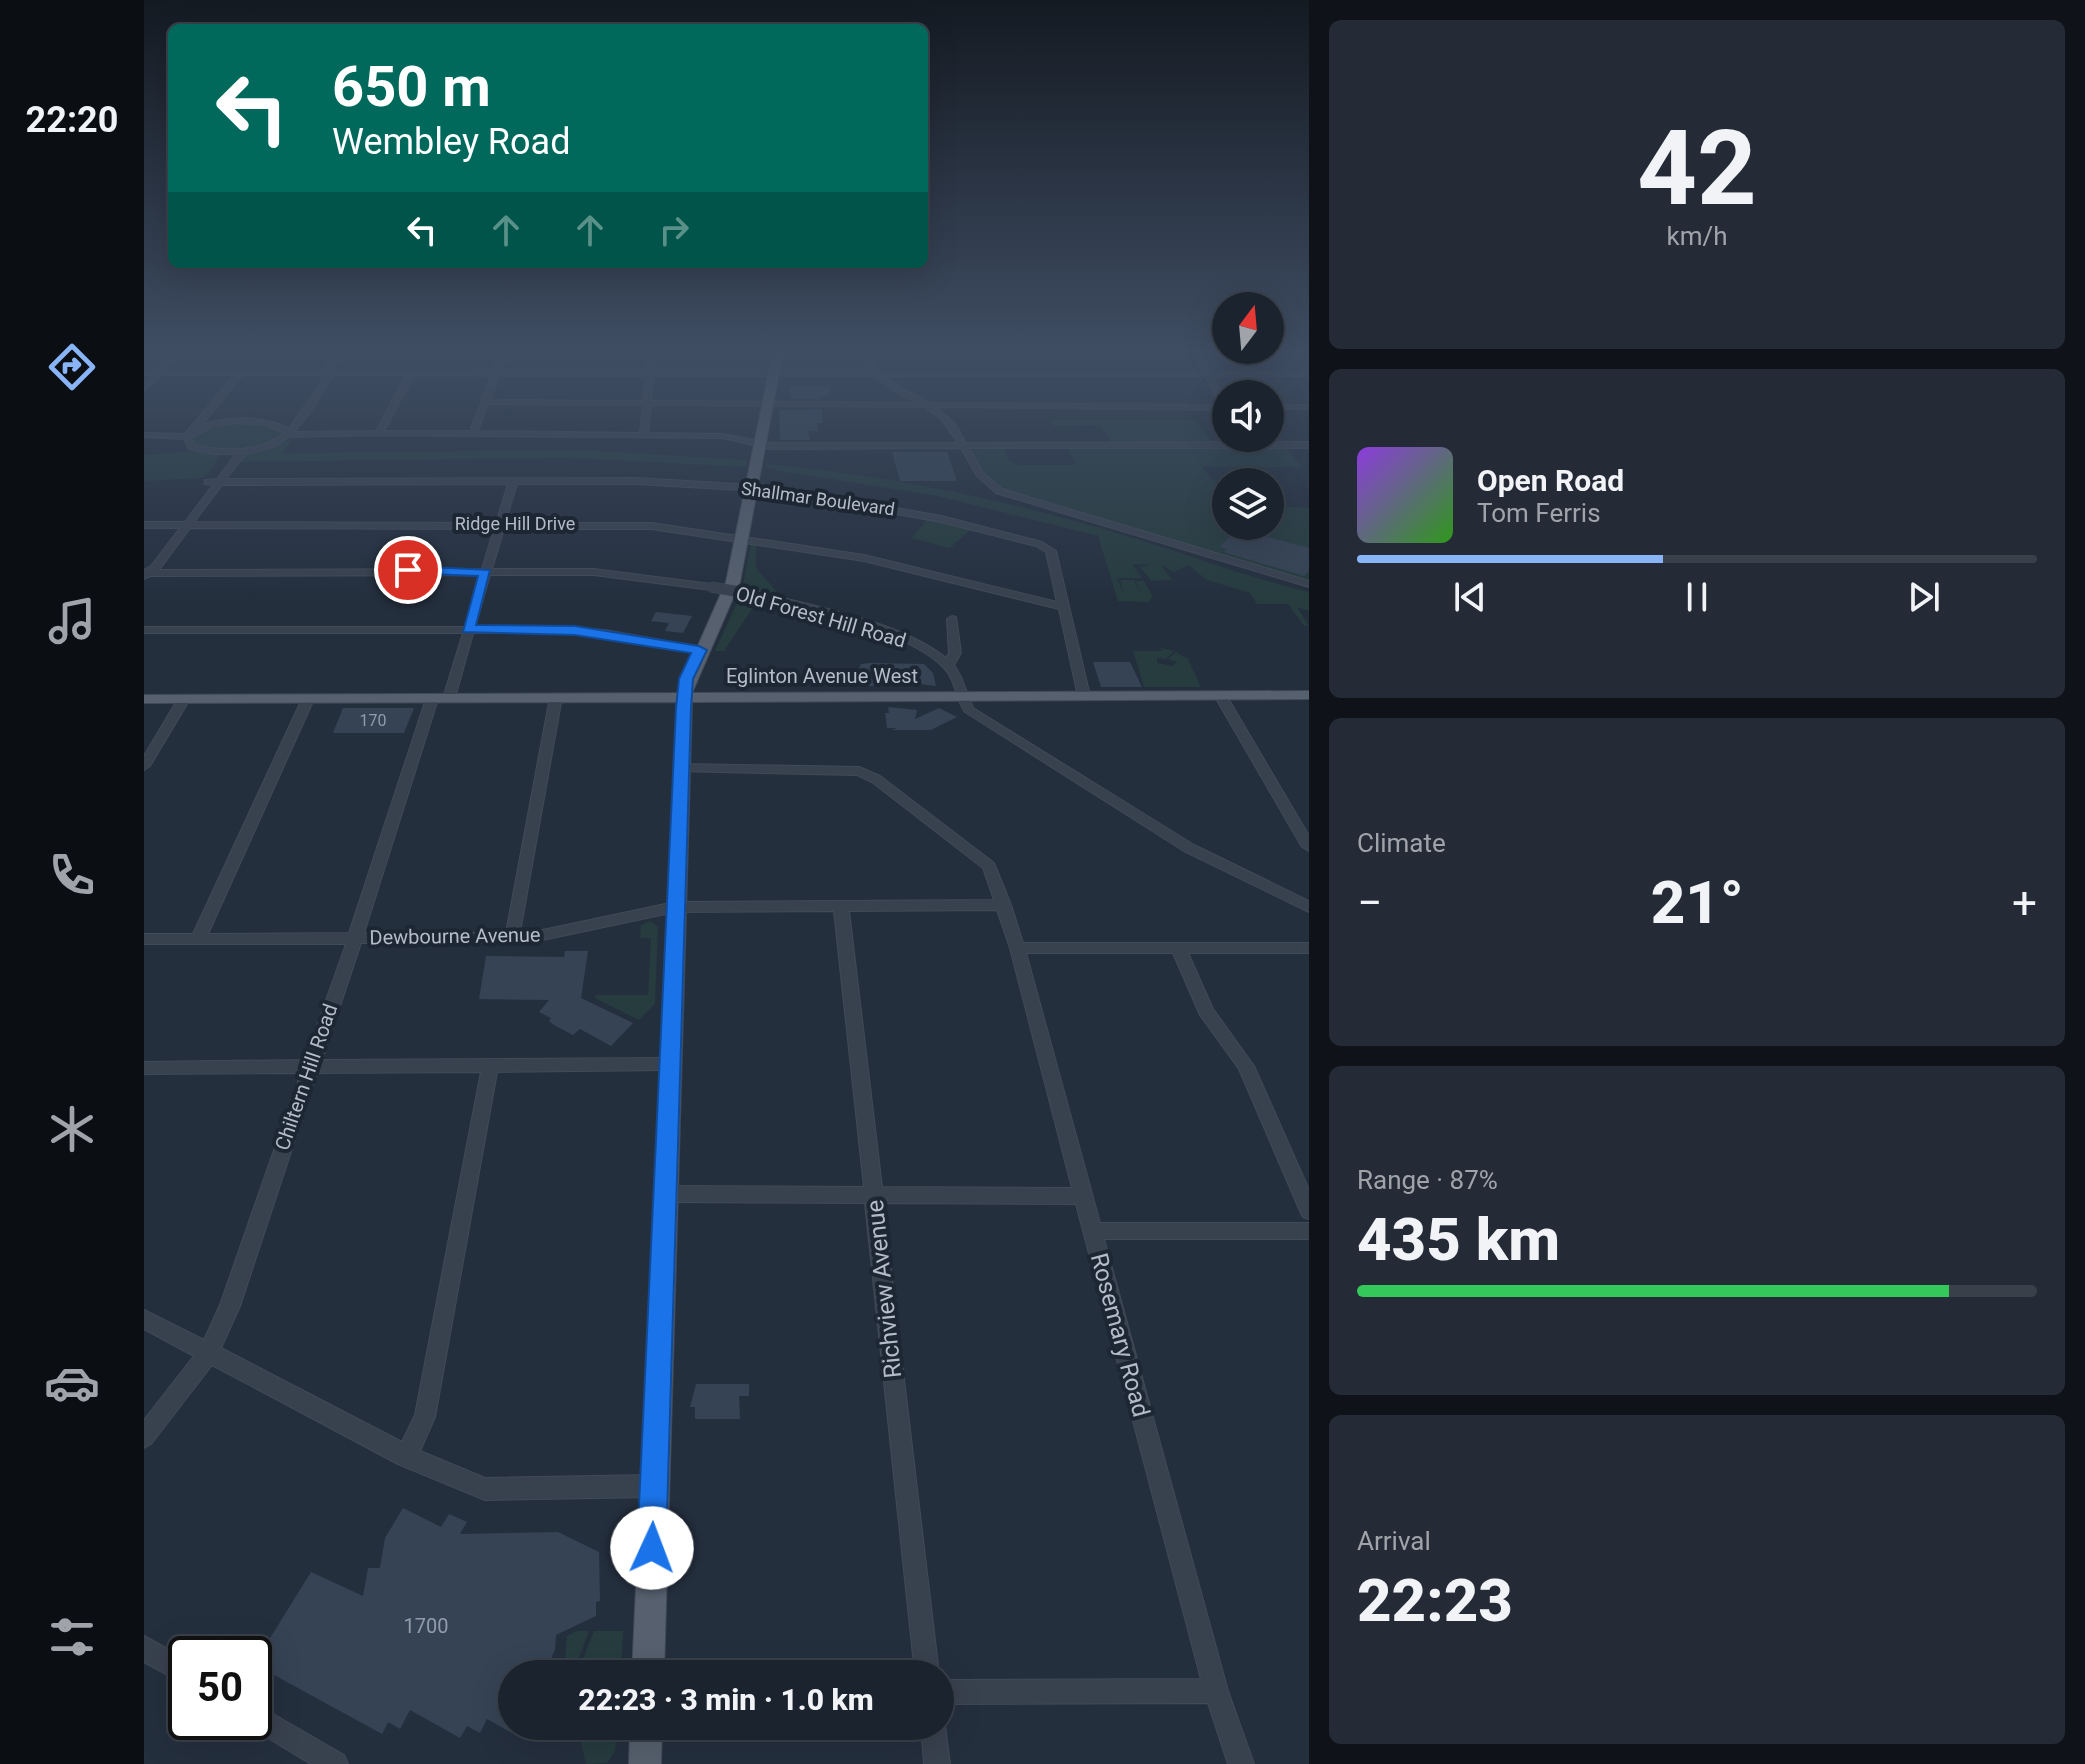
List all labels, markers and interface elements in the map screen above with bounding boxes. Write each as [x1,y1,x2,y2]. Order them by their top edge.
text: 650 m [332,54,491,120]
icon: left [200,56,304,160]
text: 22:20 [26,99,118,141]
text: 42 [1637,108,1757,229]
text: Wembley Road [332,121,570,163]
icon: left [400,208,444,252]
icon: ahead [484,208,528,252]
icon: ahead [568,208,612,252]
icon: right [652,208,696,252]
text: km/h [1666,221,1728,251]
north arrow [1212,292,1284,364]
map controls [1212,292,1284,540]
icon: directions [44,339,100,395]
button: sound [1212,380,1284,452]
text: Open Road [1477,463,1624,498]
button: layers [1212,468,1284,540]
street label: Shallmar Boulevard [740,477,896,520]
text: Tom Ferris [1477,498,1601,528]
street label: Ridge Hill Drive [455,513,575,534]
pin [374,536,442,604]
icon: arrive [386,548,430,592]
icon: previous [1448,575,1492,619]
icon: pause [1675,575,1719,619]
icon: next [1902,575,1946,619]
street label: Old Forest Hill Road [733,581,909,653]
icon: music [44,593,100,649]
street label: Eglinton Avenue West [726,664,918,688]
house number: 170 [360,711,386,730]
text: Climate [1357,828,1446,858]
icon: phone [44,847,100,903]
text: 21° [1651,867,1744,938]
text: − [1357,877,1382,929]
text: + [2012,877,2037,929]
street label: Dewbourne Avenue [369,923,541,949]
street label: Chiltern Hill Road [270,1001,342,1153]
icon: climate [44,1101,100,1157]
text: Range · 87% [1357,1165,1498,1195]
street label: Richview Avenue [861,1198,907,1380]
text: 435 km [1357,1204,1560,1275]
street label: Rosemary Road [1085,1250,1155,1420]
icon: car [44,1355,100,1411]
position arrow [610,1506,694,1590]
text: Arrival [1357,1526,1431,1556]
text: 22:23 [1357,1565,1513,1636]
icon: filters [44,1609,100,1665]
house number: 1700 [404,1614,448,1638]
speed limit sign: 50 [168,1636,272,1740]
text: 22:23 · 3 min · 1.0 km [578,1682,874,1717]

